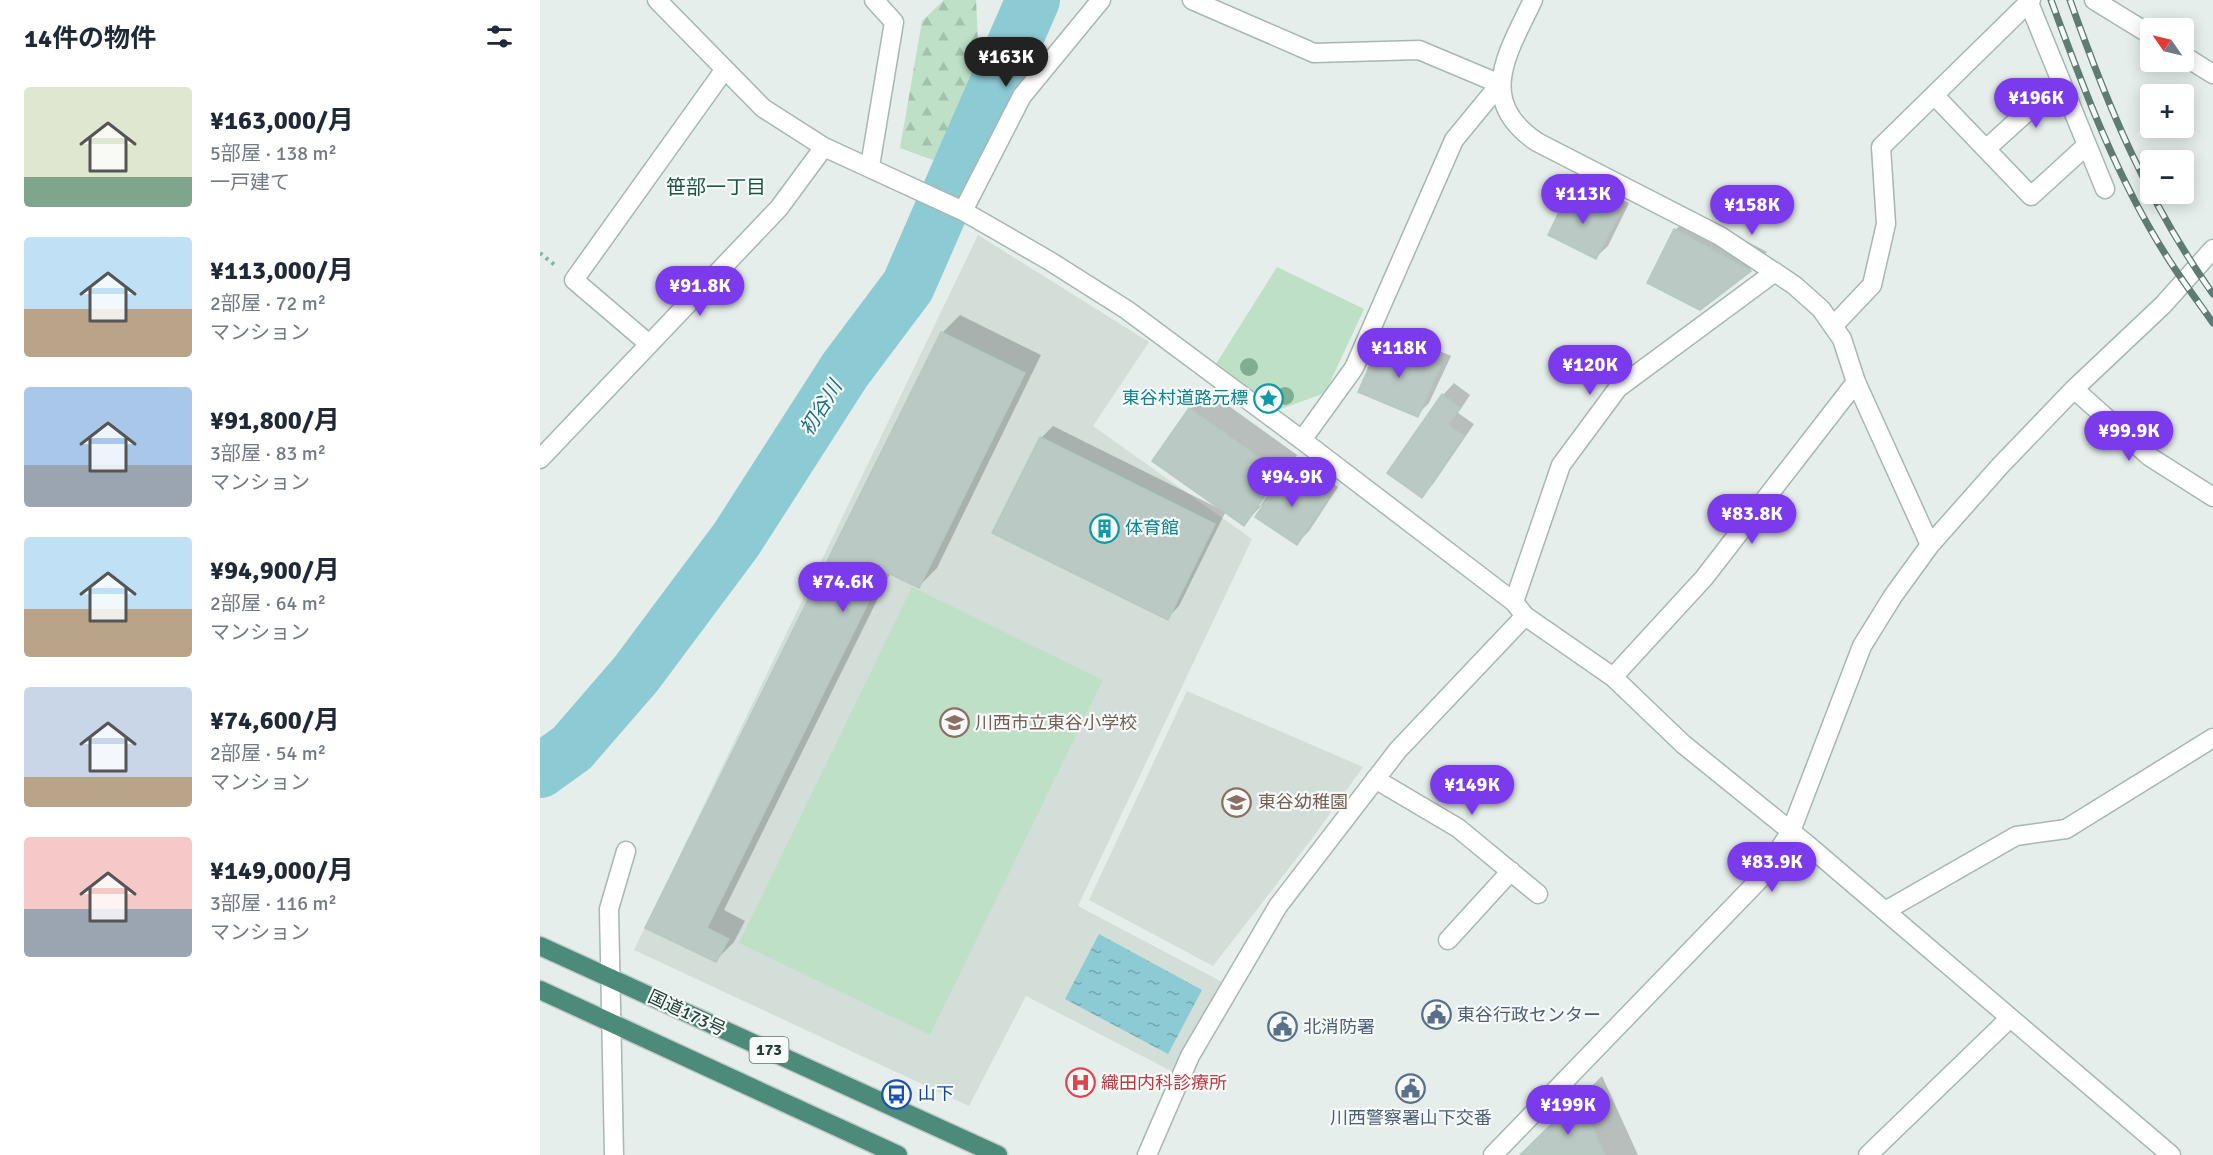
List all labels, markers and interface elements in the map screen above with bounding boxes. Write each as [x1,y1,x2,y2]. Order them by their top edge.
north arrow [2140,18,2194,72]
map controls [2140,18,2194,204]
icon: filters [483,20,516,53]
text: 14件の物件 [24,23,156,55]
pin: ¥163K [964,37,1048,88]
text: ¥163K [978,44,1034,69]
pin: ¥196K [1994,78,2078,129]
button: + [2140,84,2194,138]
text: ¥196K [2008,85,2064,110]
text: ¥163,000/月 [210,105,354,137]
icon: home [72,111,144,183]
text: 5部屋 · 138 m² [210,141,337,166]
button: − [2140,150,2194,204]
text: 一戸建て [210,170,290,195]
pin: ¥113K [1541,174,1625,225]
district label: 笹部一丁目 [666,175,766,200]
text: ¥113K [1555,181,1611,206]
pin: ¥158K [1710,185,1794,236]
text: ¥158K [1724,192,1780,217]
text: ¥113,000/月 [210,255,354,287]
icon: home [72,261,144,333]
pin: ¥91.8K [651,266,749,317]
text: ¥91.8K [669,273,731,298]
text: 2部屋 · 72 m² [210,291,326,316]
text: マンション [210,320,310,345]
pin: ¥118K [1357,328,1441,379]
text: ¥118K [1371,335,1427,360]
pin: ¥120K [1548,345,1632,396]
text: ¥120K [1562,352,1618,377]
water label: 初谷川 [795,374,849,440]
place icon: 東谷村道路元標 [1253,382,1285,414]
place label: 東谷村道路元標 [1122,387,1248,409]
text: ¥91,800/月 [210,405,340,437]
icon: home [72,411,144,483]
pin: ¥99.9K [2080,411,2178,462]
text: ¥99.9K [2098,418,2160,443]
text: 3部屋 · 83 m² [210,441,326,466]
pin: ¥94.9K [1243,457,1341,508]
text: ¥94.9K [1261,464,1323,489]
text: マンション [210,470,310,495]
pin: ¥83.8K [1703,494,1801,545]
text: ¥83.8K [1721,501,1783,526]
building icon: 体育館 [1088,512,1120,544]
place label: 体育館 [1125,517,1179,539]
text: ¥94,900/月 [210,555,340,587]
icon: home [72,561,144,633]
pin: ¥74.6K [794,562,892,613]
text: ¥74.6K [812,569,874,594]
text: 2部屋 · 64 m² [210,591,326,616]
text: マンション [210,620,310,645]
text: ¥74,600/月 [210,705,340,737]
school or university icon: 川西市立東谷小学校 [938,707,970,739]
icon: home [72,711,144,783]
place label: 川西市立東谷小学校 [975,712,1137,734]
text: 2部屋 · 54 m² [210,741,326,766]
pin: ¥149K [1430,765,1514,816]
text: マンション [210,770,310,795]
text: ¥149K [1444,772,1500,797]
school or university icon: 東谷幼稚園 [1221,786,1253,818]
place label: 東谷幼稚園 [1258,791,1348,813]
pin: ¥83.9K [1723,842,1821,893]
text: ¥83.9K [1741,849,1803,874]
text: ¥149,000/月 [210,855,354,887]
icon: home [72,861,144,933]
text: 3部屋 · 116 m² [210,891,337,916]
text: マンション [210,920,310,945]
street label: 国道173号 [645,985,729,1041]
public building icon: 東谷行政センター [1420,999,1452,1031]
place label: 東谷行政センター [1457,1004,1601,1026]
public building icon: 北消防署 [1266,1011,1298,1043]
place label: 北消防署 [1303,1016,1375,1038]
road number: 173 [750,1037,788,1063]
hospital icon: 織田内科診療所 [1064,1067,1096,1099]
place label: 織田内科診療所 [1101,1072,1227,1094]
public building icon: 川西警察署山下交番 [1395,1073,1427,1105]
bus stop icon: 山下 [881,1078,913,1110]
place label: 山下 [918,1083,954,1105]
pin: ¥199K [1526,1085,1610,1136]
text: ¥199K [1540,1092,1596,1117]
place label: 川西警察署山下交番 [1330,1107,1492,1129]

